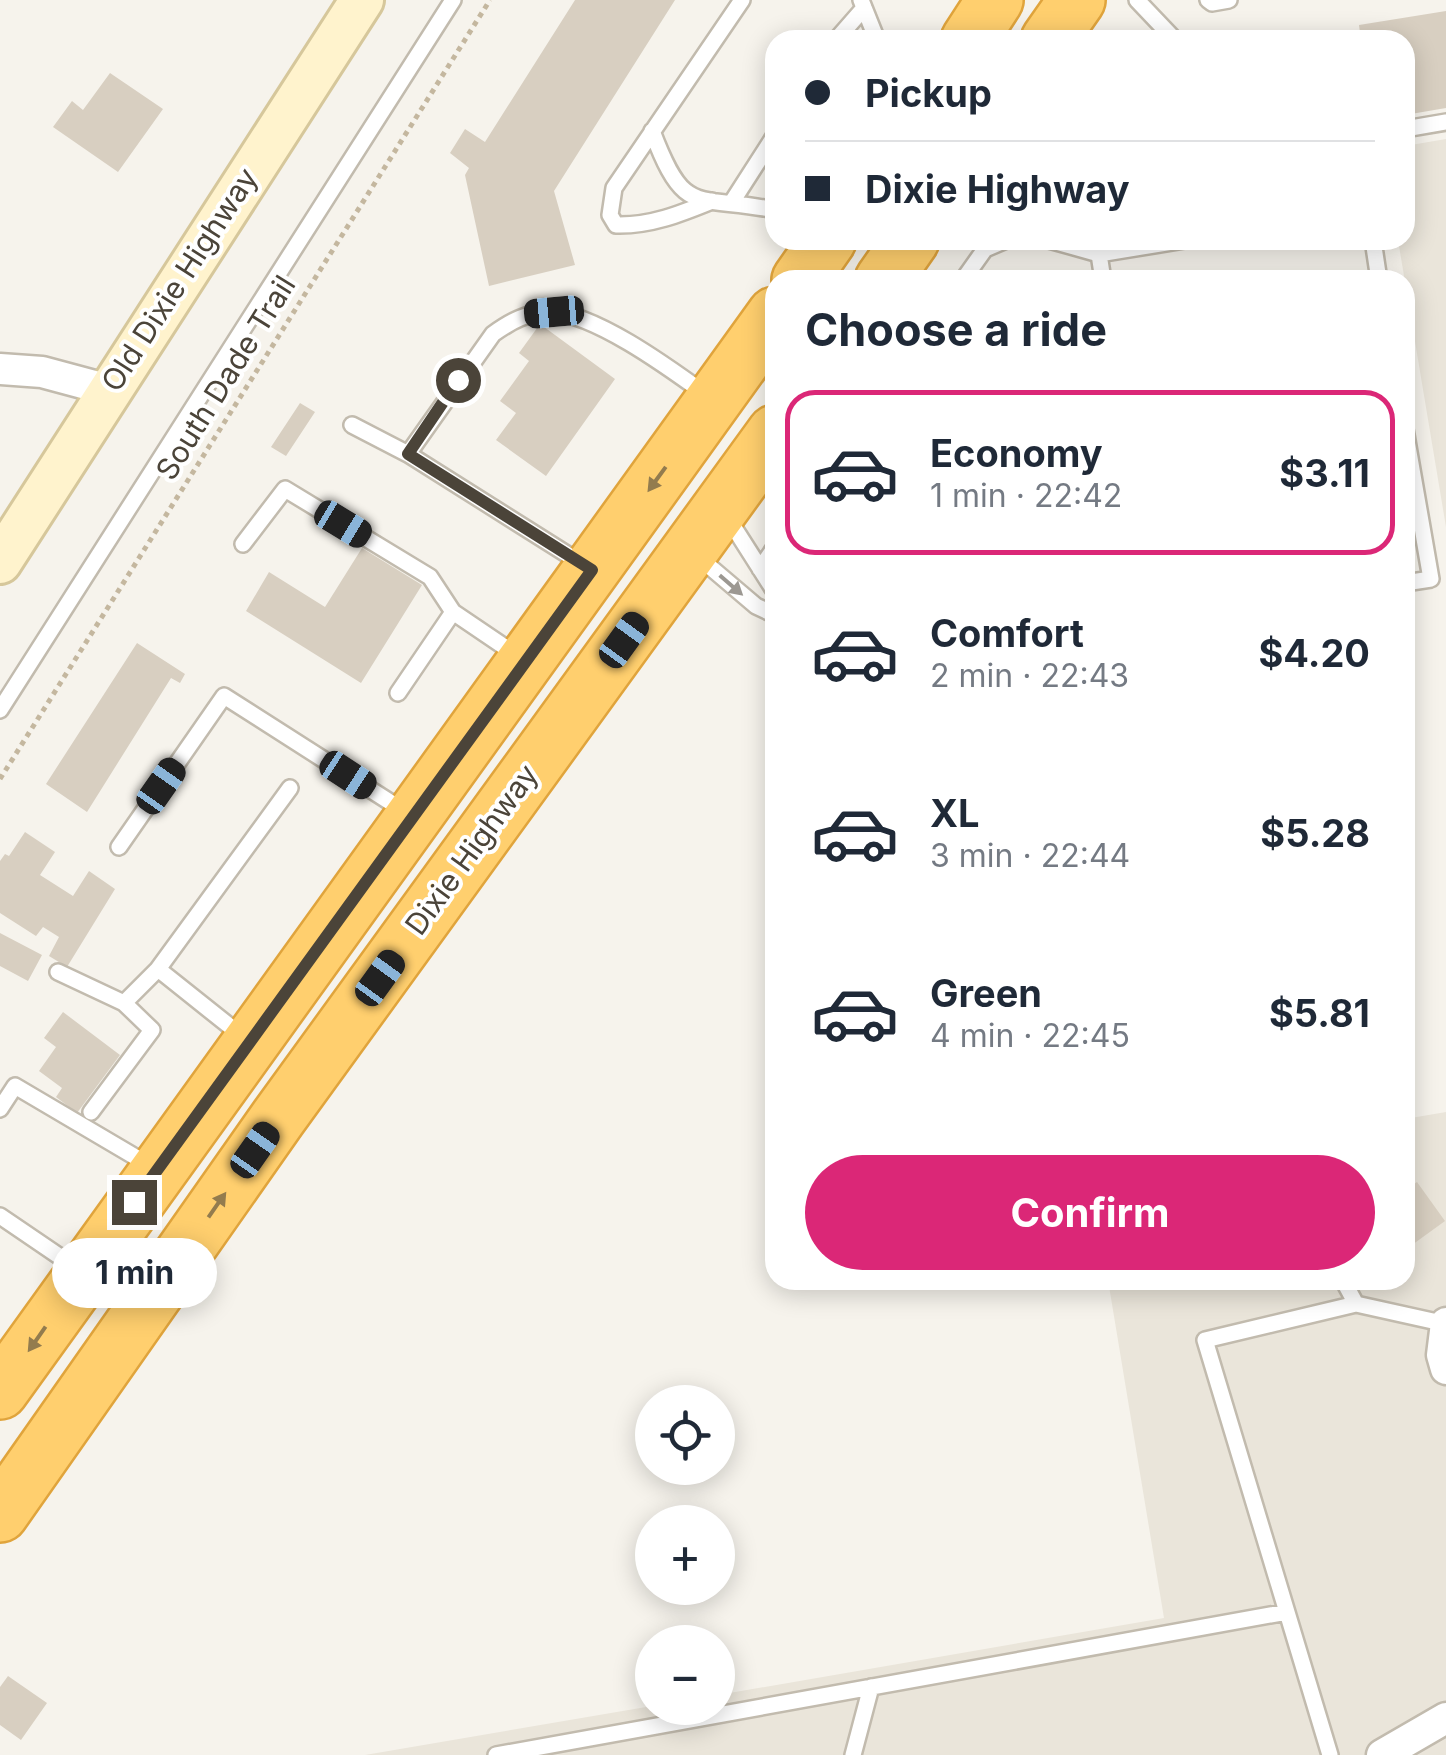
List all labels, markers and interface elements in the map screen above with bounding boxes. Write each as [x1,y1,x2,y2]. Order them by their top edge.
text: Pickup [865,70,992,116]
street label: Old Dixie Highway [94,161,265,398]
text: Dixie Highway [865,166,1130,212]
street label: South Dade Trail [148,269,302,486]
car [523,294,585,330]
text: Choose a ride [805,302,1107,357]
route start [436,358,481,403]
icon: car [810,428,900,518]
text: Economy [930,430,1103,476]
text: $3.11 [1279,450,1370,496]
one-way arrow [648,466,668,493]
text: 1 min · 22:42 [930,476,1122,515]
car [310,496,376,552]
one-way arrow [718,573,743,595]
car [594,607,654,673]
icon: car [810,608,900,698]
text: Comfort [930,610,1084,656]
text: $4.20 [1258,630,1370,676]
text: 2 min · 22:43 [930,656,1129,695]
car [315,746,381,804]
car [132,753,190,819]
street label: Dixie Highway [397,757,545,942]
icon: car [810,788,900,878]
text: XL [930,790,980,836]
text: $5.28 [1260,810,1370,856]
text: 3 min · 22:44 [930,836,1130,875]
car [350,945,410,1011]
icon: car [810,968,900,1058]
text: Green [930,970,1042,1016]
text: $5.81 [1269,990,1370,1036]
text: 4 min · 22:45 [930,1016,1130,1055]
car [226,1117,284,1183]
button: Confirm [805,1155,1375,1270]
route end [112,1180,157,1225]
one-way arrow [207,1191,226,1218]
callout: 1 min [52,1237,216,1307]
text: 1 min [95,1253,174,1292]
one-way arrow [28,1325,47,1352]
map controls [635,1385,735,1725]
button: locate [635,1385,735,1485]
button: + [635,1505,735,1605]
button: − [635,1625,735,1725]

